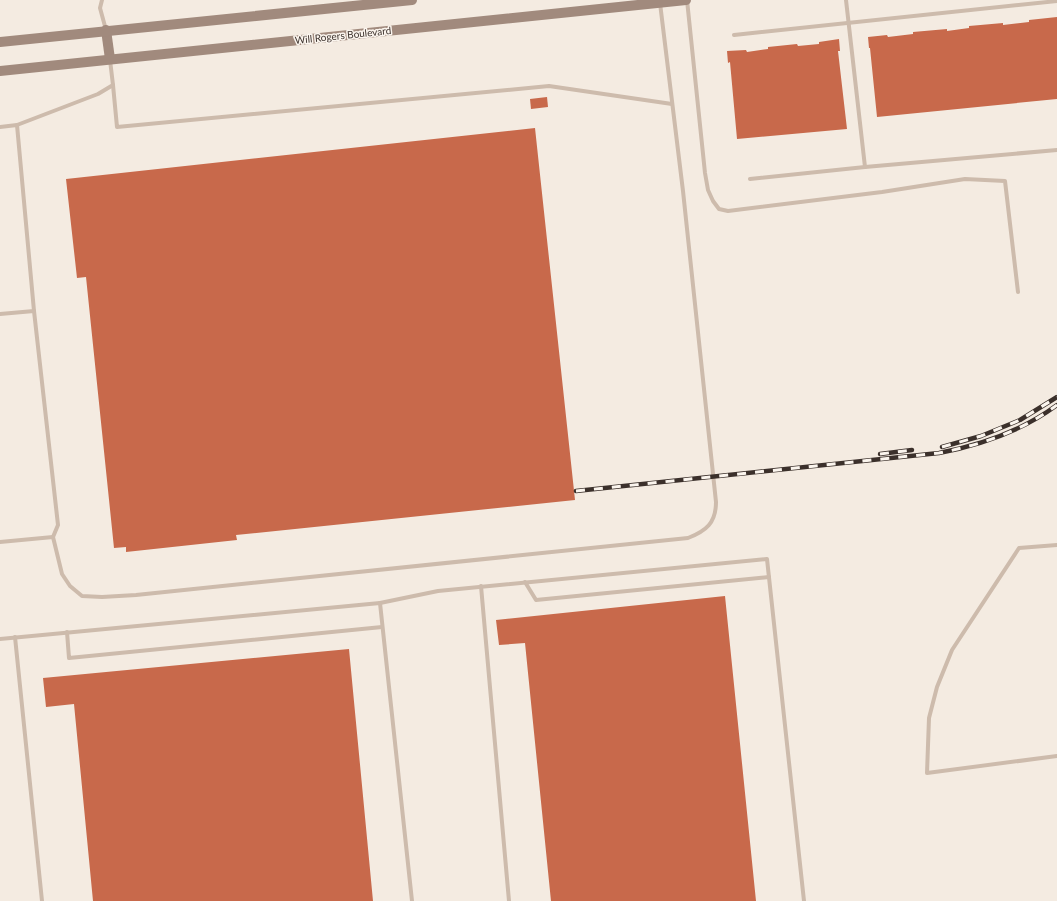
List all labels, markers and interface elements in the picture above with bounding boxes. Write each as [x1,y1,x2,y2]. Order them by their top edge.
street label: Will Rogers Boulevard [294,24,392,46]

